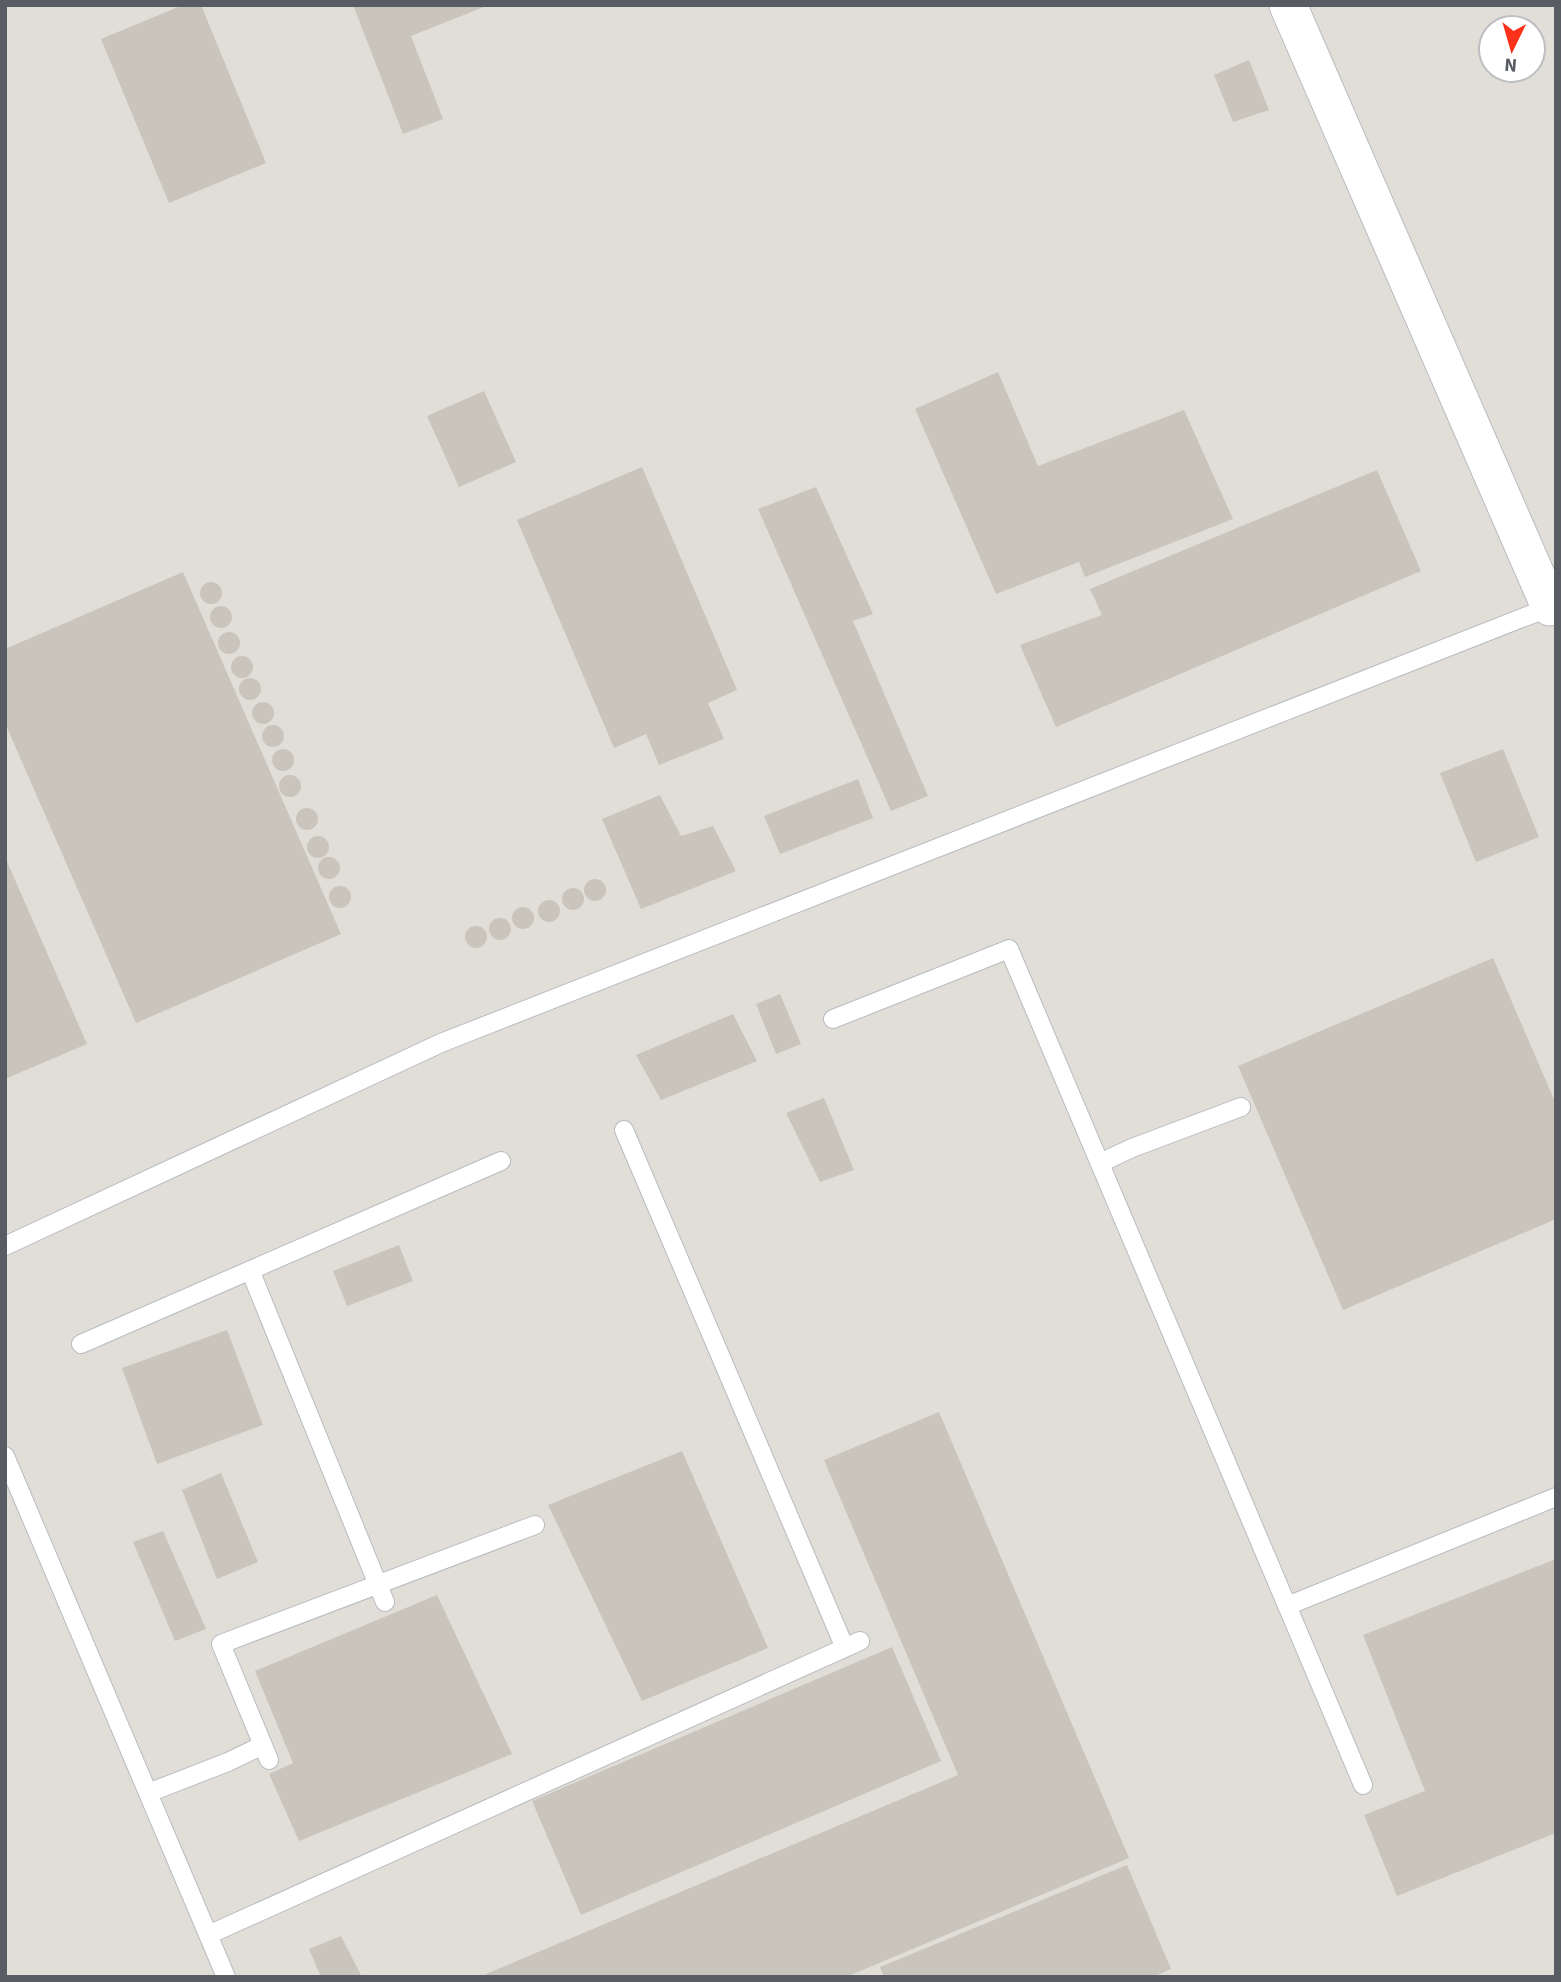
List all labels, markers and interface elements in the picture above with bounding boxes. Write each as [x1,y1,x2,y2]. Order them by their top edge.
north arrow [1477,14,1547,84]
text: N [1503,50,1518,78]

